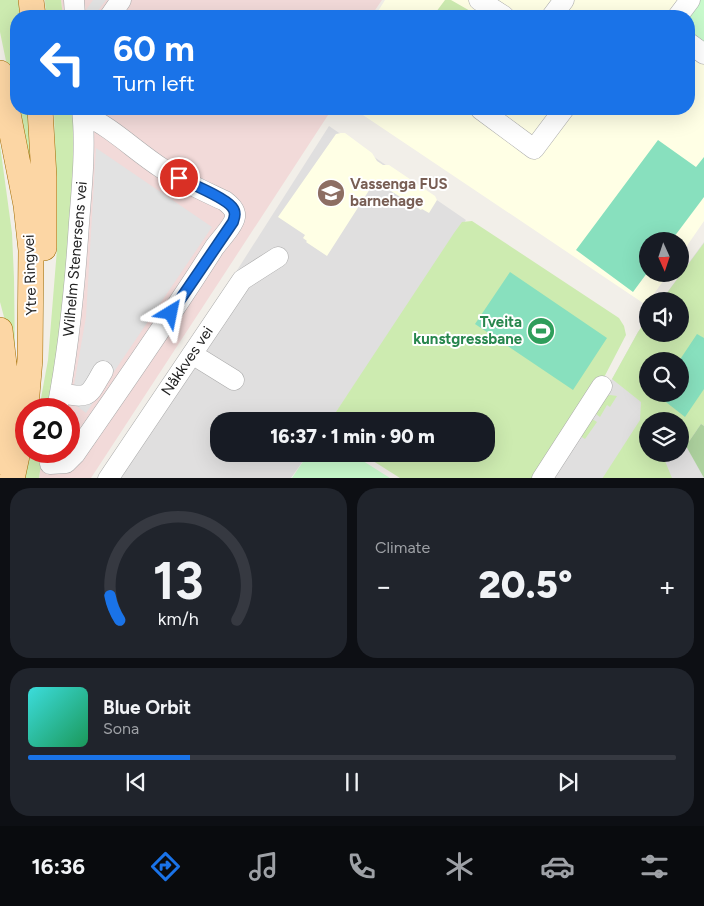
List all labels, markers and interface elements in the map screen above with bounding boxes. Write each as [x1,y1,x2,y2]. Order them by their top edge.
text: 60 m [113,28,195,70]
icon: left [30,30,95,95]
text: Turn left [113,70,195,97]
pin [158,157,200,199]
icon: arrive [165,164,193,192]
place label: Vassenga FUS barnehage [350,175,448,210]
school or university icon: Vassenga FUS barnehage [316,178,346,208]
street label: Wilhelm Stenersens vei [59,181,91,337]
north arrow [639,232,689,282]
map controls [639,232,689,462]
street label: Ytre Ringvei [20,234,40,316]
position arrow [144,286,196,338]
button: sound [639,292,689,342]
place label: Tveita kunstgressbane [413,313,523,348]
sports icon: Tveita kunstgressbane [526,316,556,346]
street label: Nåkkves vei [157,323,217,399]
button: search [639,352,689,402]
speed limit sign: 20 [15,398,80,463]
button: layers [639,412,689,462]
text: 16:37 · 1 min · 90 m [270,425,435,448]
text: Climate [375,538,430,557]
text: 13 [153,550,204,612]
text: 20.5° [478,562,573,608]
text: − [375,569,392,603]
text: + [659,569,676,603]
text: km/h [158,608,199,629]
text: Blue Orbit [103,696,191,719]
text: Sona [103,719,139,738]
icon: previous [122,768,150,796]
icon: pause [338,768,366,796]
icon: next [554,768,582,796]
icon: directions [148,849,183,884]
icon: music [246,849,281,884]
icon: phone [344,849,379,884]
icon: climate [442,849,477,884]
icon: car [540,849,575,884]
icon: filters [637,849,672,884]
text: 16:36 [31,853,85,880]

